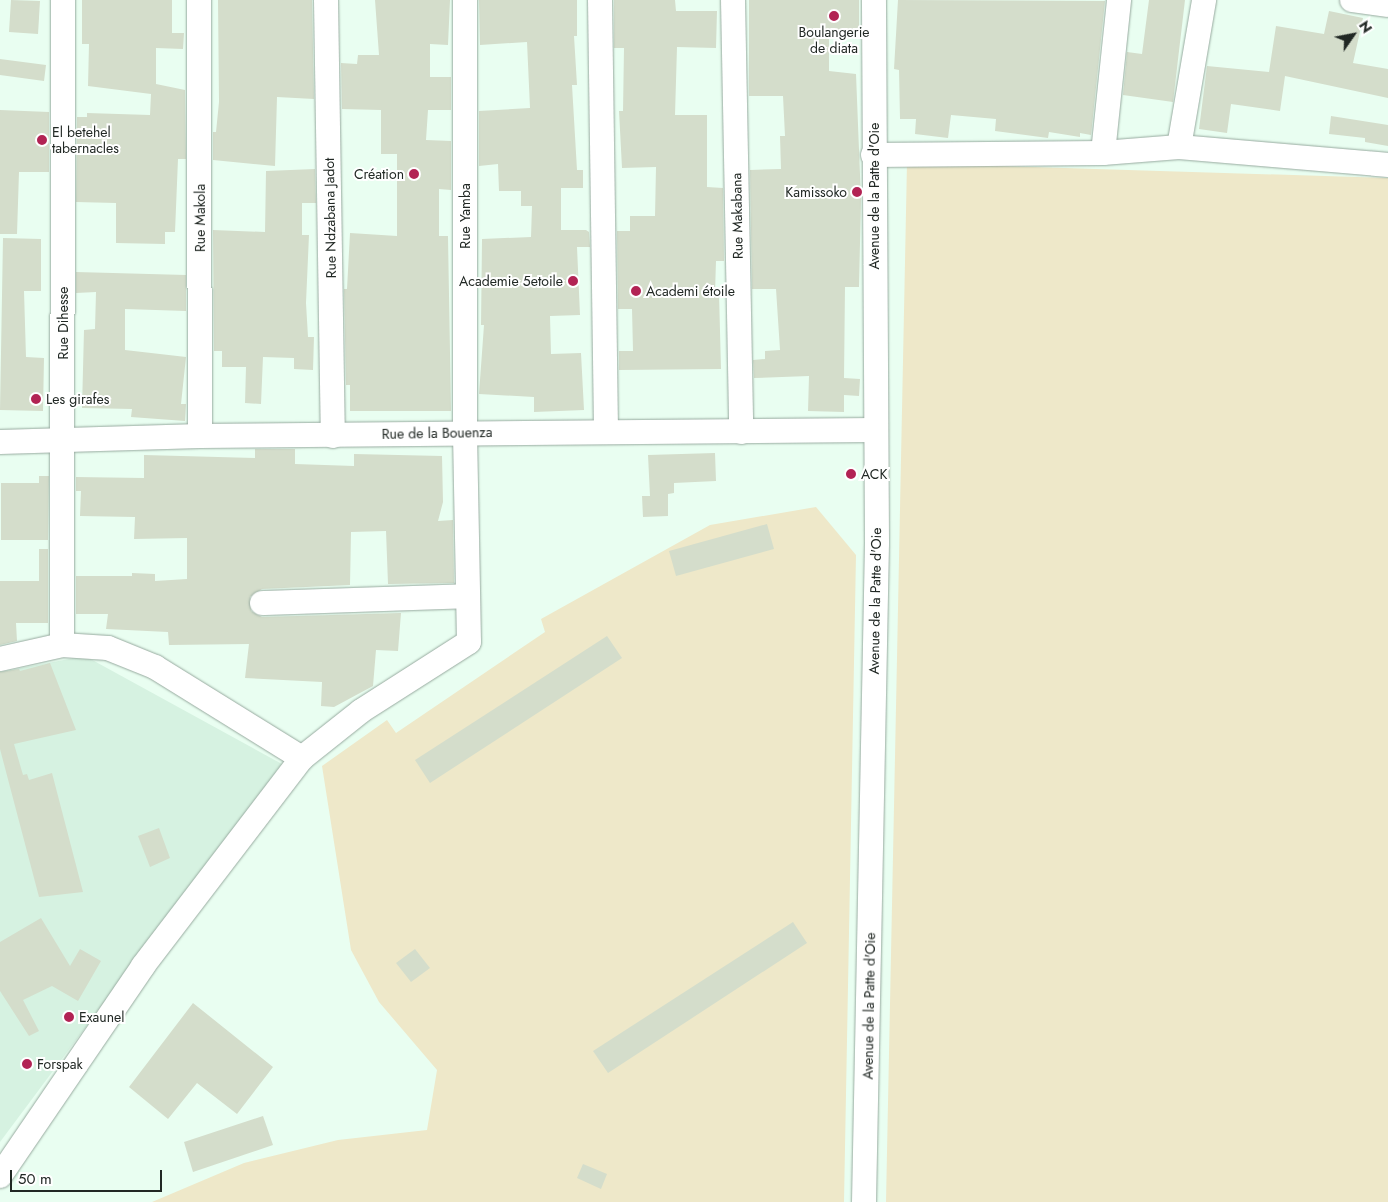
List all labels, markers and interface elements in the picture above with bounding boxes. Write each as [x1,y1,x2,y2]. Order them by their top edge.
marker: Boulangerie de diata [828,10,840,22]
north arrow [1328,10,1378,60]
text: N [1354,17,1377,37]
place label: Boulangerie de diata [799,24,869,56]
street label: Avenue de la Patte d'Oie [866,123,882,269]
place label: El betehel tabernacles [52,124,119,156]
marker: El betehel tabernacles [36,134,48,146]
street label: Rue Ndzabana Jadot [321,158,339,278]
place label: Création [354,166,404,182]
marker: Création [408,168,420,180]
street label: Rue Makabana [728,173,746,259]
street label: Rue Yamba [457,183,473,249]
street label: Rue Makola [192,184,208,252]
place label: Kamissoko [785,184,847,200]
marker: Kamissoko [851,186,863,198]
place label: Academie 5etoile [459,273,563,289]
marker: Academie 5etoile [567,275,579,287]
place label: Academi étoile [646,283,735,299]
marker: Academi étoile [630,285,642,297]
street label: Rue Dihesse [55,287,71,359]
place label: Les girafes [46,391,109,407]
marker: Les girafes [30,393,42,405]
street label: Rue de la Bouenza [382,424,492,442]
place label: ACK [861,466,887,482]
marker: ACK [845,468,857,480]
street label: Avenue de la Patte d'Oie [865,527,885,675]
street label: Avenue de la Patte d'Oie [859,932,879,1080]
place label: Exaunel [79,1009,124,1025]
marker: Exaunel [63,1011,75,1023]
place label: Forspak [37,1056,83,1072]
marker: Forspak [21,1058,33,1070]
scale bar [12,1160,165,1192]
text: 50 m [18,1168,52,1190]

